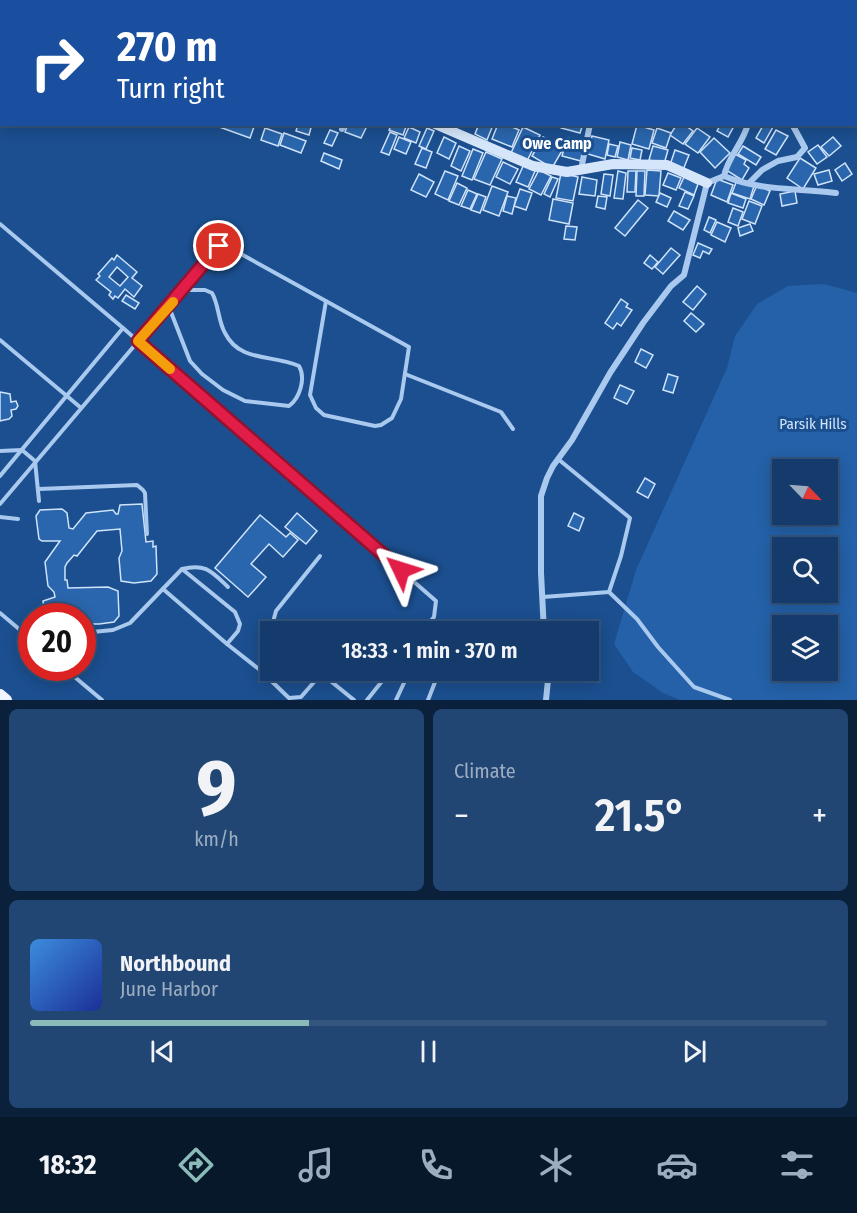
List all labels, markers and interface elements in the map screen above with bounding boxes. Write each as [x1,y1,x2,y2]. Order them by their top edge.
text: 270 m [117,22,217,72]
icon: right [18,24,96,102]
text: Turn right [117,73,225,105]
district label: Owe Camp [522,134,592,153]
pin [193,220,244,271]
icon: arrive [202,229,235,262]
park label: Parsik Hills [779,415,847,433]
north arrow [772,459,838,525]
map controls [772,459,838,681]
button: search [772,537,838,603]
position arrow [369,538,433,602]
speed limit sign: 20 [18,603,96,681]
button: layers [772,615,838,681]
text: 18:33 · 1 min · 370 m [341,637,518,664]
text: 9 [196,741,237,835]
text: Climate [454,759,516,783]
text: 21.5° [595,789,686,843]
text: − [454,796,469,836]
text: + [812,796,827,836]
text: km/h [194,827,239,851]
text: Northbound [120,950,231,977]
text: June Harbor [120,977,218,1001]
icon: previous [146,1035,179,1068]
icon: pause [412,1035,445,1068]
icon: next [678,1035,711,1068]
icon: directions [175,1144,217,1186]
icon: music [295,1144,337,1186]
icon: phone [415,1144,457,1186]
icon: climate [535,1144,577,1186]
icon: car [656,1144,698,1186]
icon: filters [776,1144,818,1186]
text: 18:32 [39,1149,96,1181]

